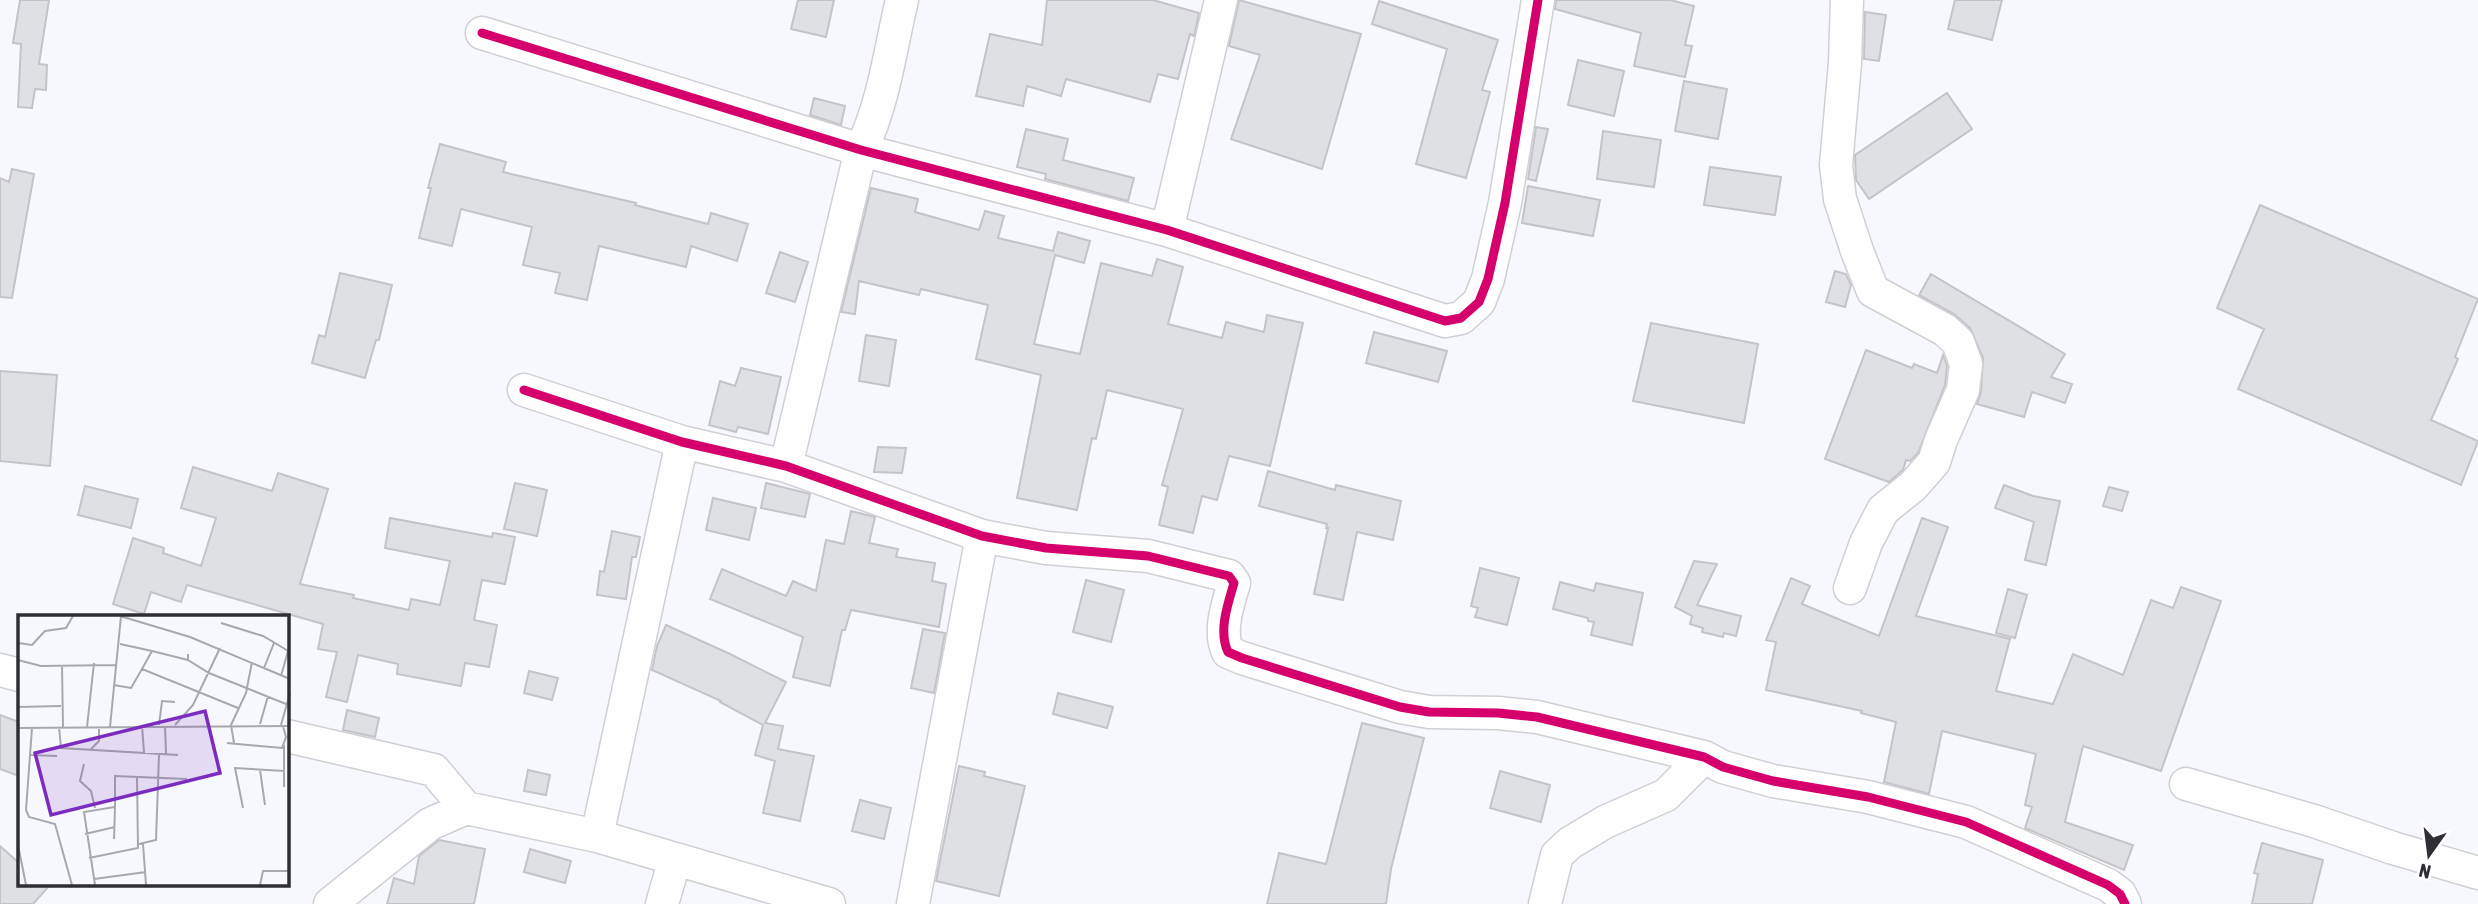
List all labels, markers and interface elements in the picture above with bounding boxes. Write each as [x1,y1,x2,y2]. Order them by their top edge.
inset map [18,615,289,886]
north arrow [2394,820,2464,890]
text: N [2417,859,2433,884]

